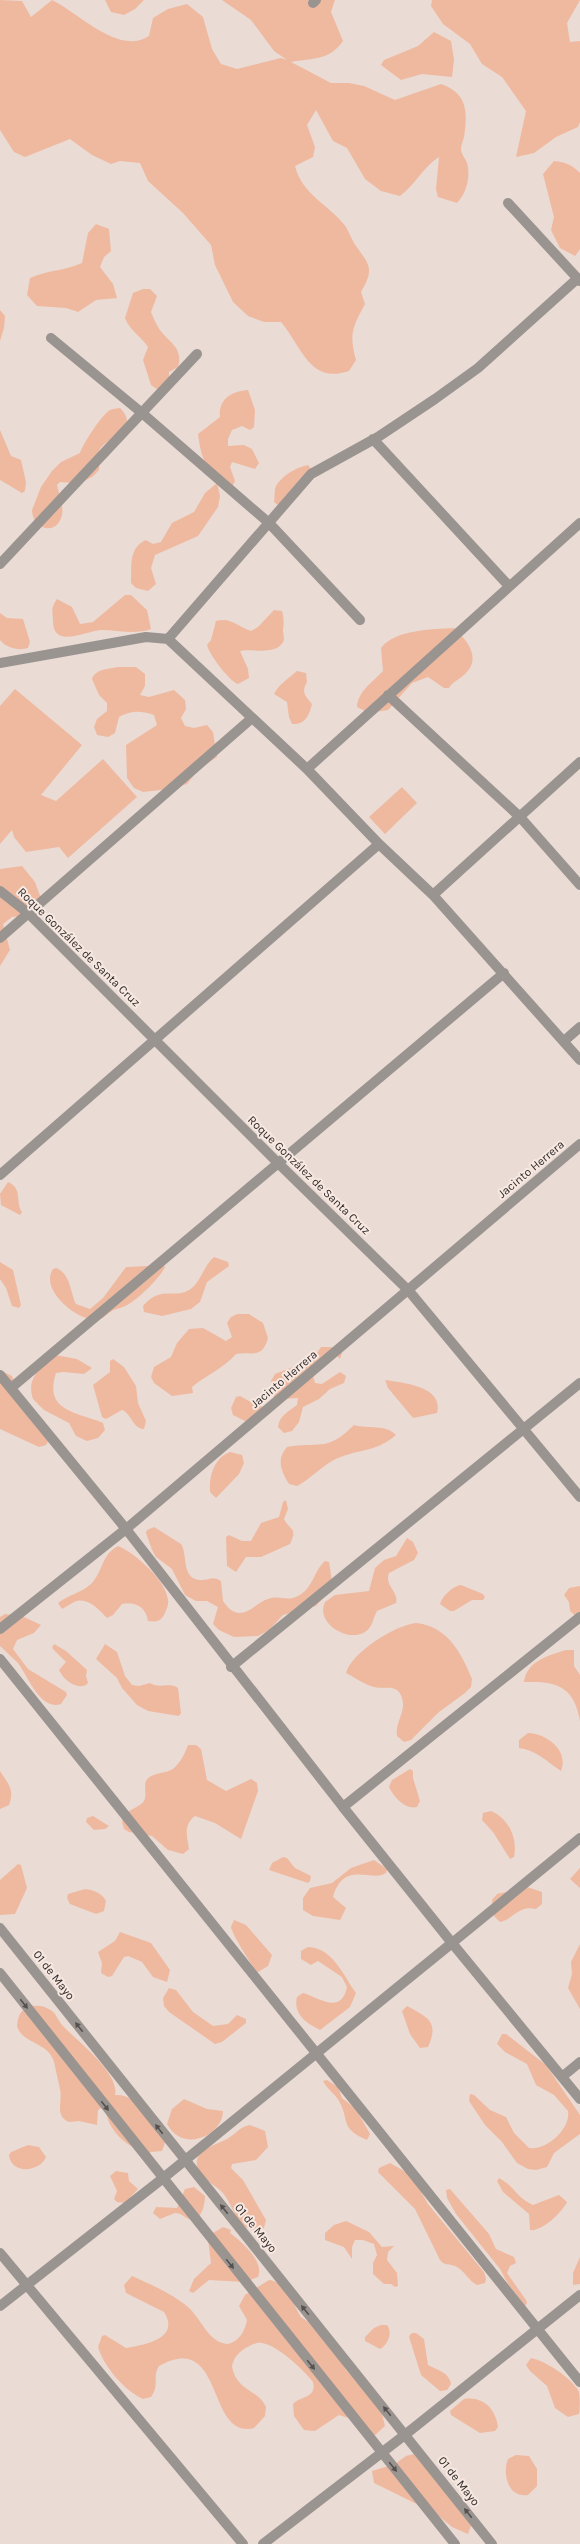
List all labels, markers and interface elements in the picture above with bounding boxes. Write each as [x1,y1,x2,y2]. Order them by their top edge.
street label: Roque González de Santa Cruz [15,885,143,1010]
street label: Roque González de Santa Cruz [245,1113,373,1238]
street label: Jacinto Herrera [495,1137,567,1201]
street label: Jacinto Herrera [248,1347,320,1411]
street label: 01 de Mayo [30,1947,78,2003]
one-way arrow [20,1998,28,2009]
one-way arrow [74,2021,83,2032]
one-way arrow [100,2100,109,2111]
one-way arrow [155,2123,164,2134]
street label: 01 de Mayo [232,2201,280,2255]
one-way arrow [219,2204,228,2215]
one-way arrow [226,2258,234,2269]
one-way arrow [301,2305,310,2316]
one-way arrow [307,2360,316,2371]
one-way arrow [383,2406,391,2417]
street label: 01 de Mayo [435,2453,483,2509]
one-way arrow [388,2461,397,2472]
one-way arrow [463,2508,472,2519]

